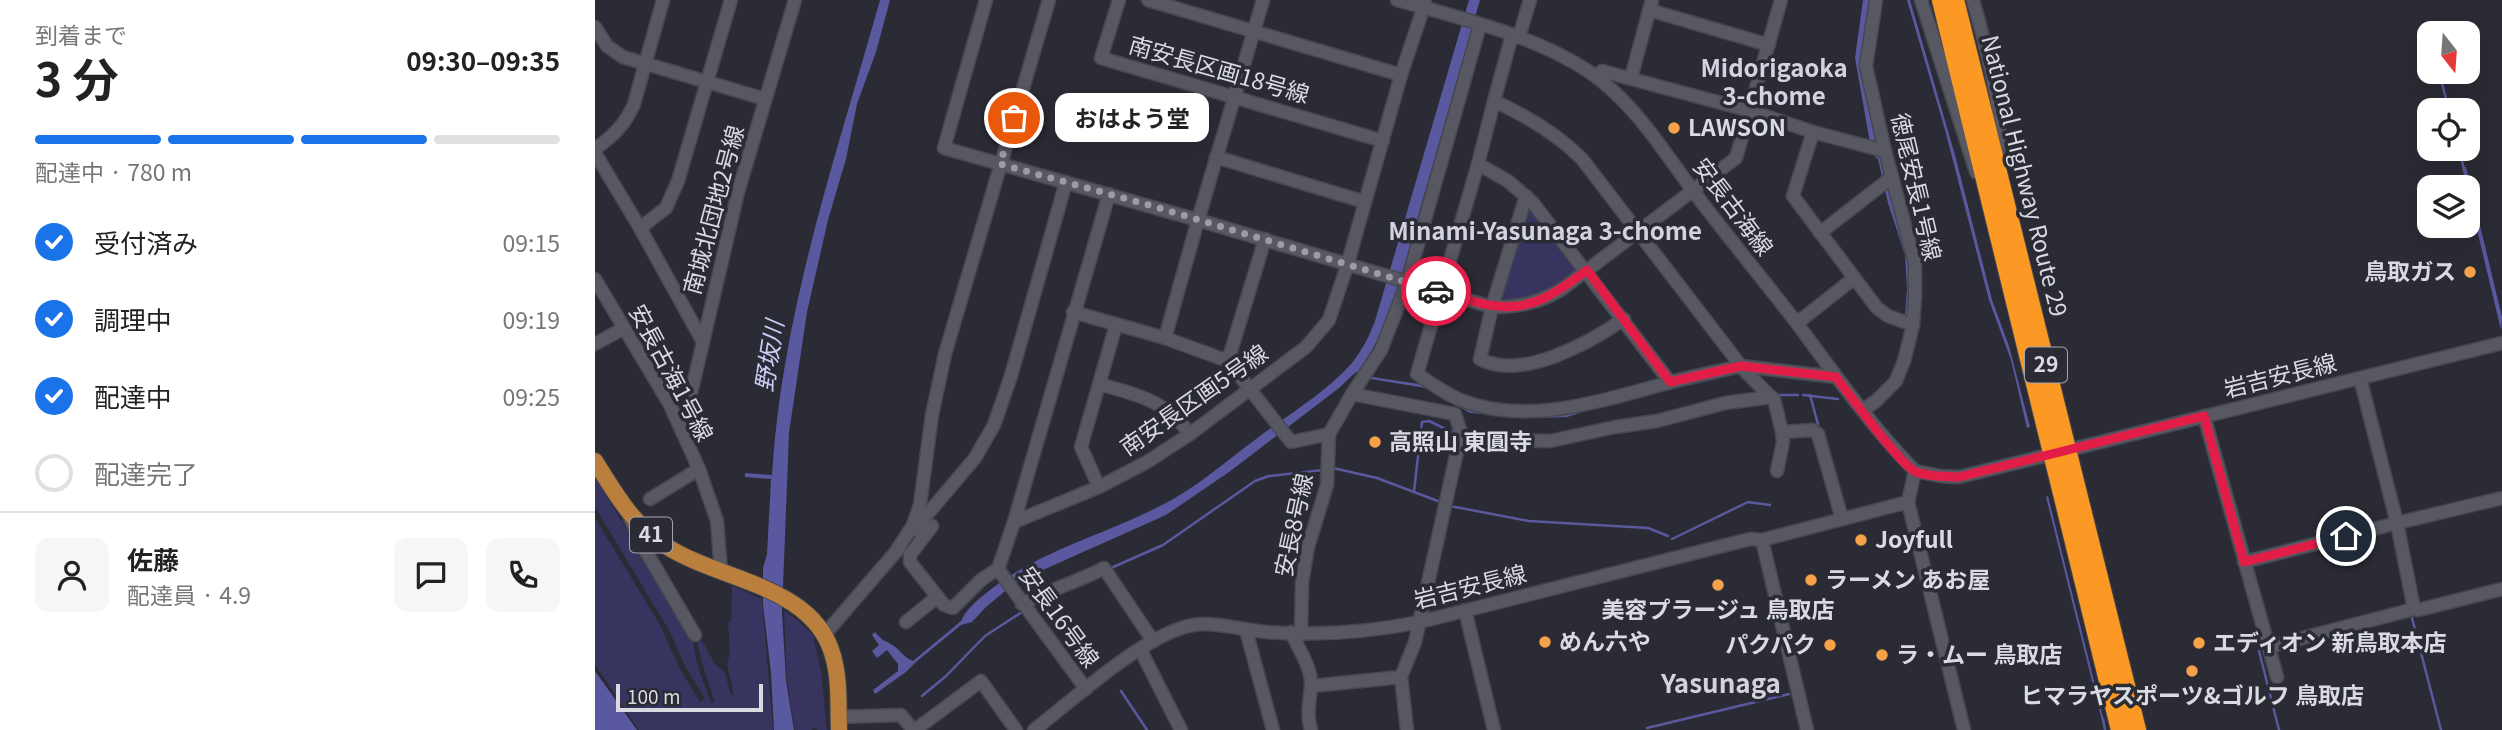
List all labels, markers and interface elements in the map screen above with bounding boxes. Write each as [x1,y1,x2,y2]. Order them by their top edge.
text: 到着まで [35,17,127,51]
north arrow [2417,21,2480,84]
map controls [2417,21,2480,238]
street label: 南安長区画18号線 [1125,26,1314,110]
street label: National Highway Route 29 [1975,31,2077,320]
text: 09:30–09:35 [406,41,560,78]
text: 3 分 [35,44,119,110]
district label: Midorigaoka 3-chome [1700,49,1848,112]
pin [984,88,1044,148]
callout: おはよう堂 [1056,94,1210,142]
button: locate [2417,98,2480,161]
icon: bag [995,99,1033,137]
text: おはよう堂 [1075,100,1190,134]
place label: LAWSON [1688,109,1786,143]
street label: 徳尾安長1号線 [1884,109,1951,264]
marker: LAWSON [1666,120,1682,136]
street label: 南城北団地2号線 [673,121,751,298]
street label: 安長古海線 [1686,150,1783,262]
text: 配達中 · 780 m [35,154,192,188]
button: layers [2417,175,2480,238]
district label: Minami-Yasunaga 3-chome [1388,212,1702,247]
icon: check [35,223,73,261]
text: 受付済み [94,223,198,260]
text: 09:15 [503,225,560,259]
place label: 鳥取ガス [2364,253,2456,287]
courier [1401,256,1471,326]
marker: 鳥取ガス [2462,264,2478,280]
icon: car [1417,272,1455,310]
street label: 安長古海1号線 [622,298,723,447]
icon: check [35,300,73,338]
text: 調理中 [94,300,172,337]
text: 09:19 [503,302,560,336]
water label: 野坂川 [745,314,791,394]
street label: 南安長区画5号線 [1112,335,1274,462]
street label: 岩吉安長線 [2220,344,2339,404]
road number: 29 [2025,348,2067,382]
icon: check [35,377,73,415]
text: 配達中 [94,377,172,414]
text: 09:25 [503,379,560,413]
place label: 高照山 東圓寺 [1389,423,1532,457]
marker: 高照山 東圓寺 [1367,434,1383,450]
text: 配達完了 [94,454,198,491]
street label: 安長8号線 [1265,470,1320,579]
pin [2316,506,2376,566]
icon: home [2327,517,2365,555]
road number: 41 [630,518,672,552]
place label: Joyfull [1875,521,1953,555]
marker: Joyfull [1853,532,1869,548]
button: person [35,538,109,612]
button: chat [394,538,468,612]
button: phone [486,538,560,612]
text: 佐藤 [127,540,179,577]
street label: 岩吉安長線 [1410,555,1529,615]
street label: 安長16号線 [1012,558,1109,673]
place label: ラーメン あお屋 [1825,561,1990,595]
marker: ラーメン あお屋 [1803,572,1819,588]
text: 配達員 · 4.9 [127,577,251,611]
marker: 美容プラージュ 鳥取店 [1710,577,1726,593]
place label: 美容プラージュ 鳥取店 [1601,591,1835,625]
place label: めん六や [1559,623,1651,657]
place label: エディオン 新鳥取本店 [2213,624,2447,658]
place label: パクパク [1725,626,1816,660]
marker: めん六や [1537,634,1553,650]
marker: エディオン 新鳥取本店 [2191,635,2207,651]
place label: ラ・ムー 鳥取店 [1896,636,2062,670]
marker: パクパク [1822,637,1838,653]
marker: ラ・ムー 鳥取店 [1874,647,1890,663]
district label: Yasunaga [1660,663,1781,700]
marker: ヒマラヤスポーツ&ゴルフ 鳥取店 [2184,663,2200,679]
place label: ヒマラヤスポーツ&ゴルフ 鳥取店 [2020,677,2364,711]
scale bar [616,681,763,713]
text: 100 m [627,682,681,709]

